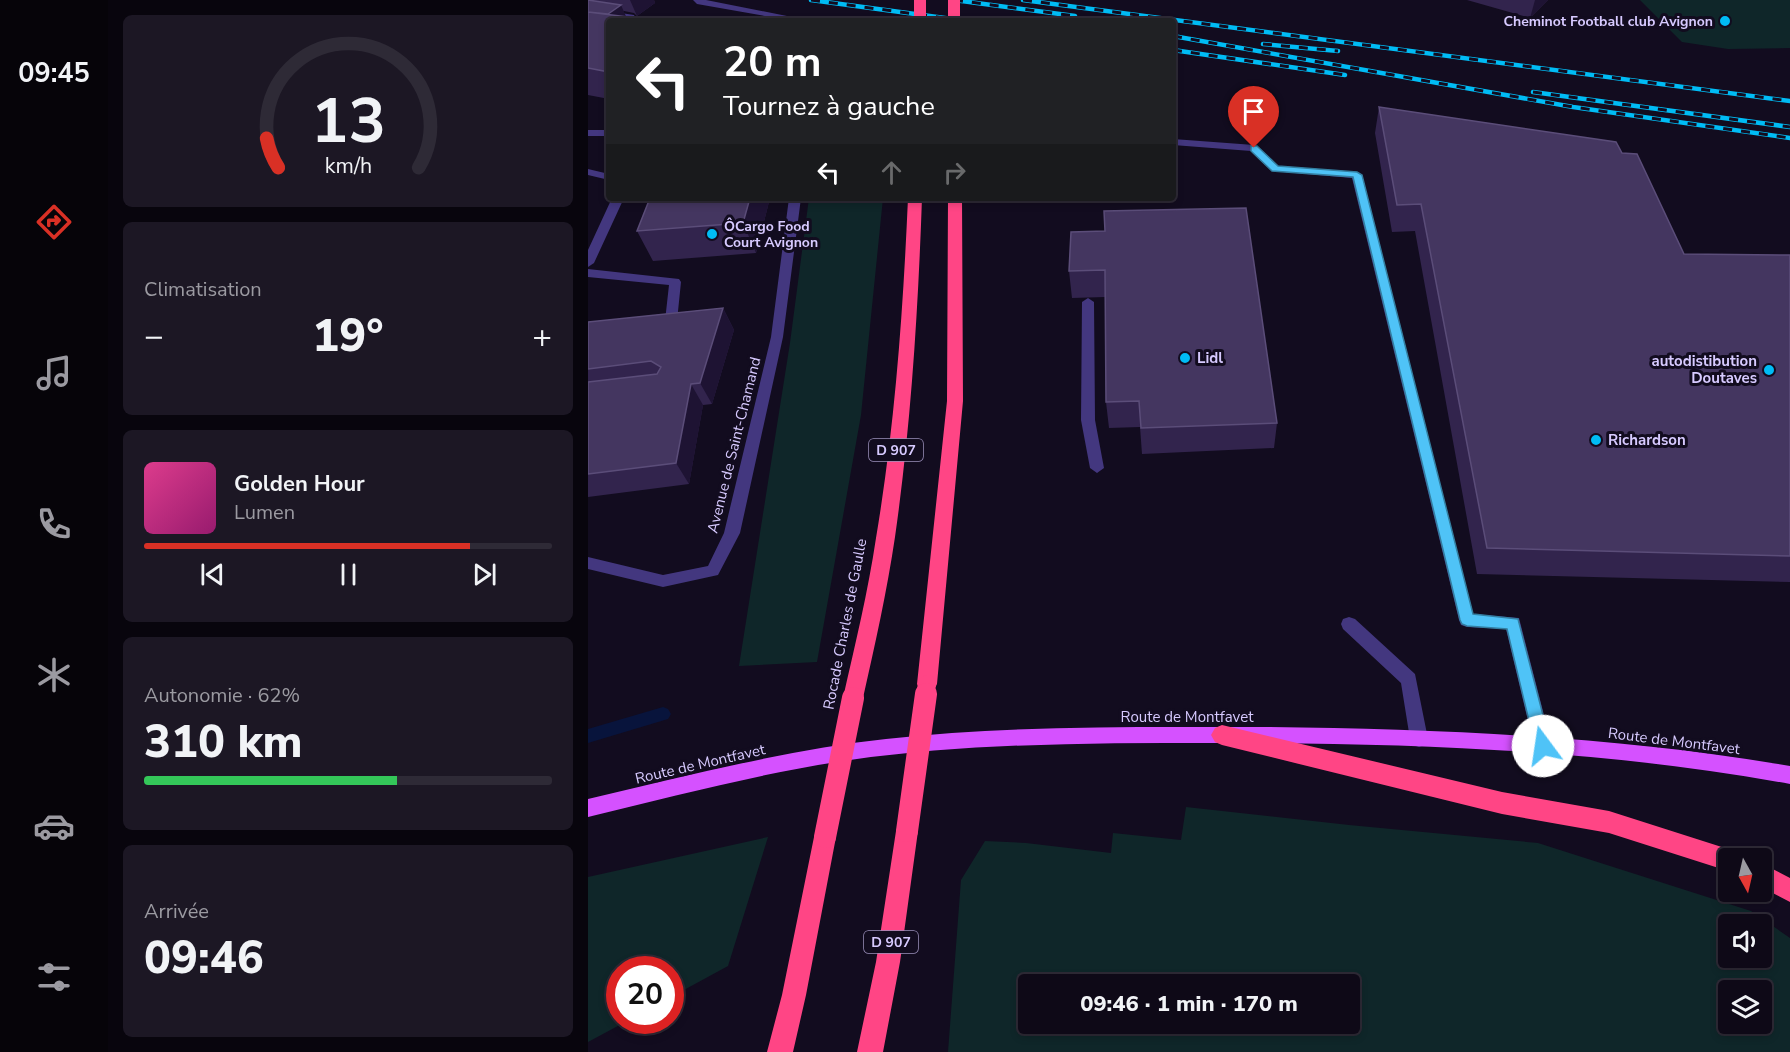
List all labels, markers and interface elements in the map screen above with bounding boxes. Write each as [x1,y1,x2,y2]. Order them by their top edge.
place label: Cheminot Football club Avignon [1503,12,1713,31]
marker: Cheminot Football club Avignon [1718,14,1732,28]
text: 20 m [723,34,822,91]
icon: left [624,42,702,120]
text: 09:45 [18,55,90,92]
text: 13 [311,79,385,164]
pin [1228,86,1279,148]
text: Tournez à gauche [723,88,935,125]
icon: arrive [1237,95,1270,128]
text: km/h [324,152,372,182]
icon: left [812,156,845,189]
icon: ahead [875,156,908,189]
icon: right [938,156,971,189]
icon: directions [33,201,75,243]
place label: ÔCargo Food Court Avignon [724,217,818,252]
marker: ÔCargo Food Court Avignon [705,227,719,241]
text: Climatisation [144,276,262,303]
text: 19° [312,306,384,367]
text: − [144,314,164,359]
text: + [532,314,552,359]
place label: Lidl [1197,348,1223,368]
marker: Lidl [1178,351,1192,365]
place label: autodistibution Doutaves [1651,351,1757,388]
icon: music [33,352,75,394]
street label: Avenue de Saint-Chamand [702,355,766,535]
marker: autodistibution Doutaves [1762,363,1776,377]
place label: Richardson [1608,430,1686,450]
marker: Richardson [1589,433,1603,447]
road number: D 907 [869,439,923,461]
text: Golden Hour [234,469,365,499]
text: Lumen [234,499,295,526]
icon: phone [33,503,75,545]
street label: Rocade Charles de Gaulle [819,537,871,711]
icon: previous [196,558,229,591]
icon: pause [332,558,365,591]
icon: next [468,558,501,591]
icon: climate [33,654,75,696]
text: Autonomie · 62% [144,682,300,709]
street label: Route de Montfavet [1121,707,1254,727]
text: 310 km [144,712,303,773]
position arrow [1511,714,1575,778]
street label: Route de Montfavet [1607,723,1742,759]
street label: Route de Montfavet [633,739,768,789]
icon: car [33,805,75,847]
north arrow [1718,848,1772,902]
map controls [1718,848,1772,1034]
text: Arrivée [144,898,209,925]
button: sound [1718,914,1772,968]
text: 09:46 [144,928,264,989]
road number: D 907 [864,931,918,953]
icon: filters [33,956,75,998]
speed limit sign: 20 [606,956,684,1034]
button: layers [1718,980,1772,1034]
text: 09:46 · 1 min · 170 m [1080,989,1298,1019]

